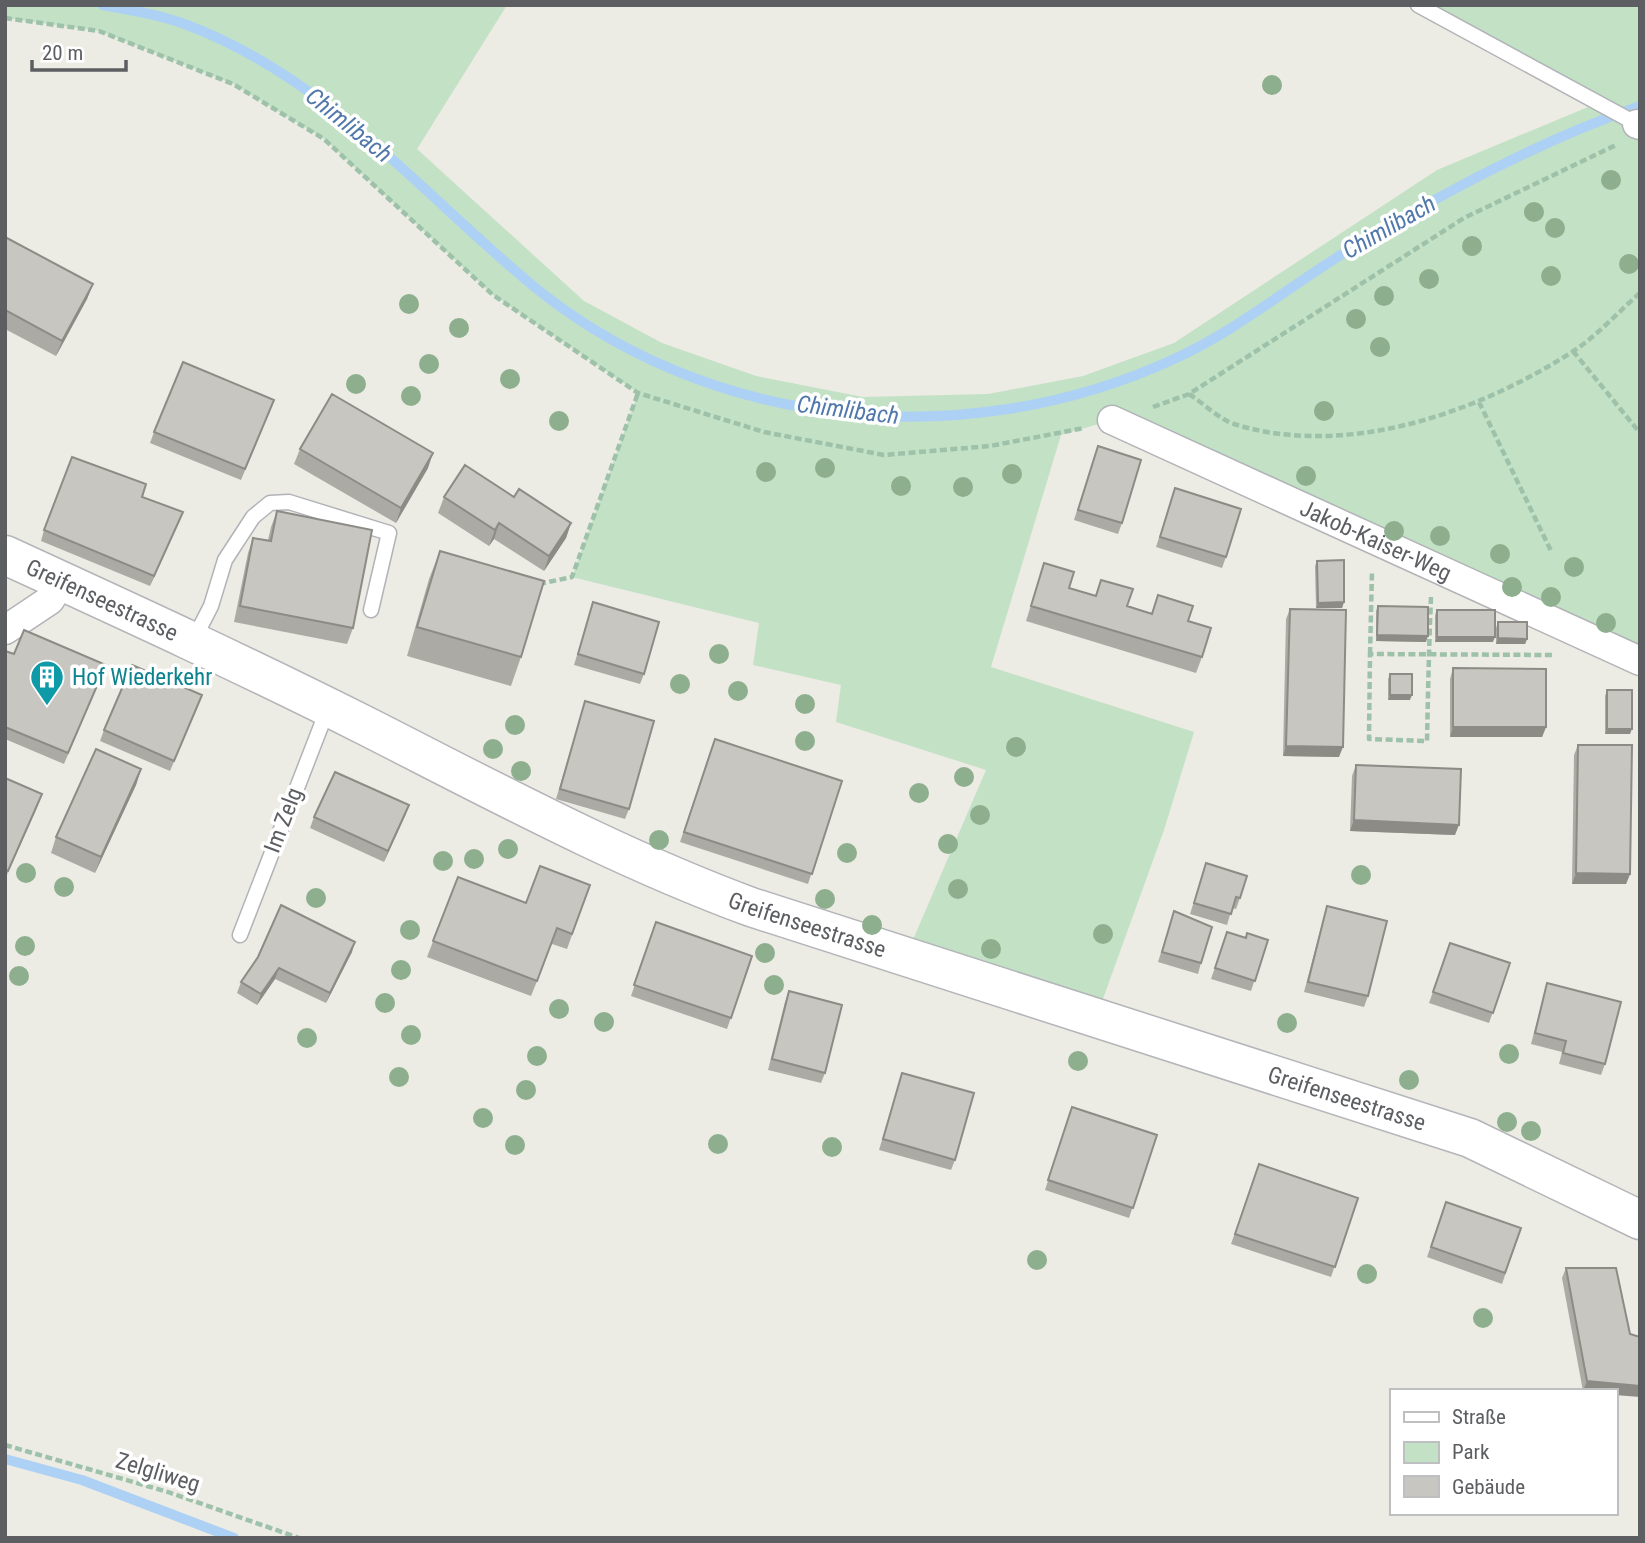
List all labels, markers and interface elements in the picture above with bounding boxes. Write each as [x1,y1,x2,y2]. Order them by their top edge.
scale bar [32,28,126,72]
text: 20 m [42,41,83,65]
water label: Chimlibach [300,82,398,168]
water label: Chimlibach [1338,189,1440,265]
water label: Chimlibach [795,390,901,430]
street label: Jakob-Kaiser-Weg [1296,495,1455,587]
street label: Greifenseestrasse [22,554,182,647]
building icon: Hof Wiederkehr [28,658,66,707]
place label: Hof Wiederkehr [72,664,212,691]
street label: Im Zelg [259,784,308,857]
street label: Greifenseestrasse [724,887,889,963]
street label: Greifenseestrasse [1264,1061,1429,1137]
legend [1390,1389,1617,1515]
text: Straße [1452,1405,1506,1429]
text: Park [1452,1440,1490,1464]
street label: Zelgliweg [112,1447,203,1498]
text: Gebäude [1452,1475,1525,1499]

